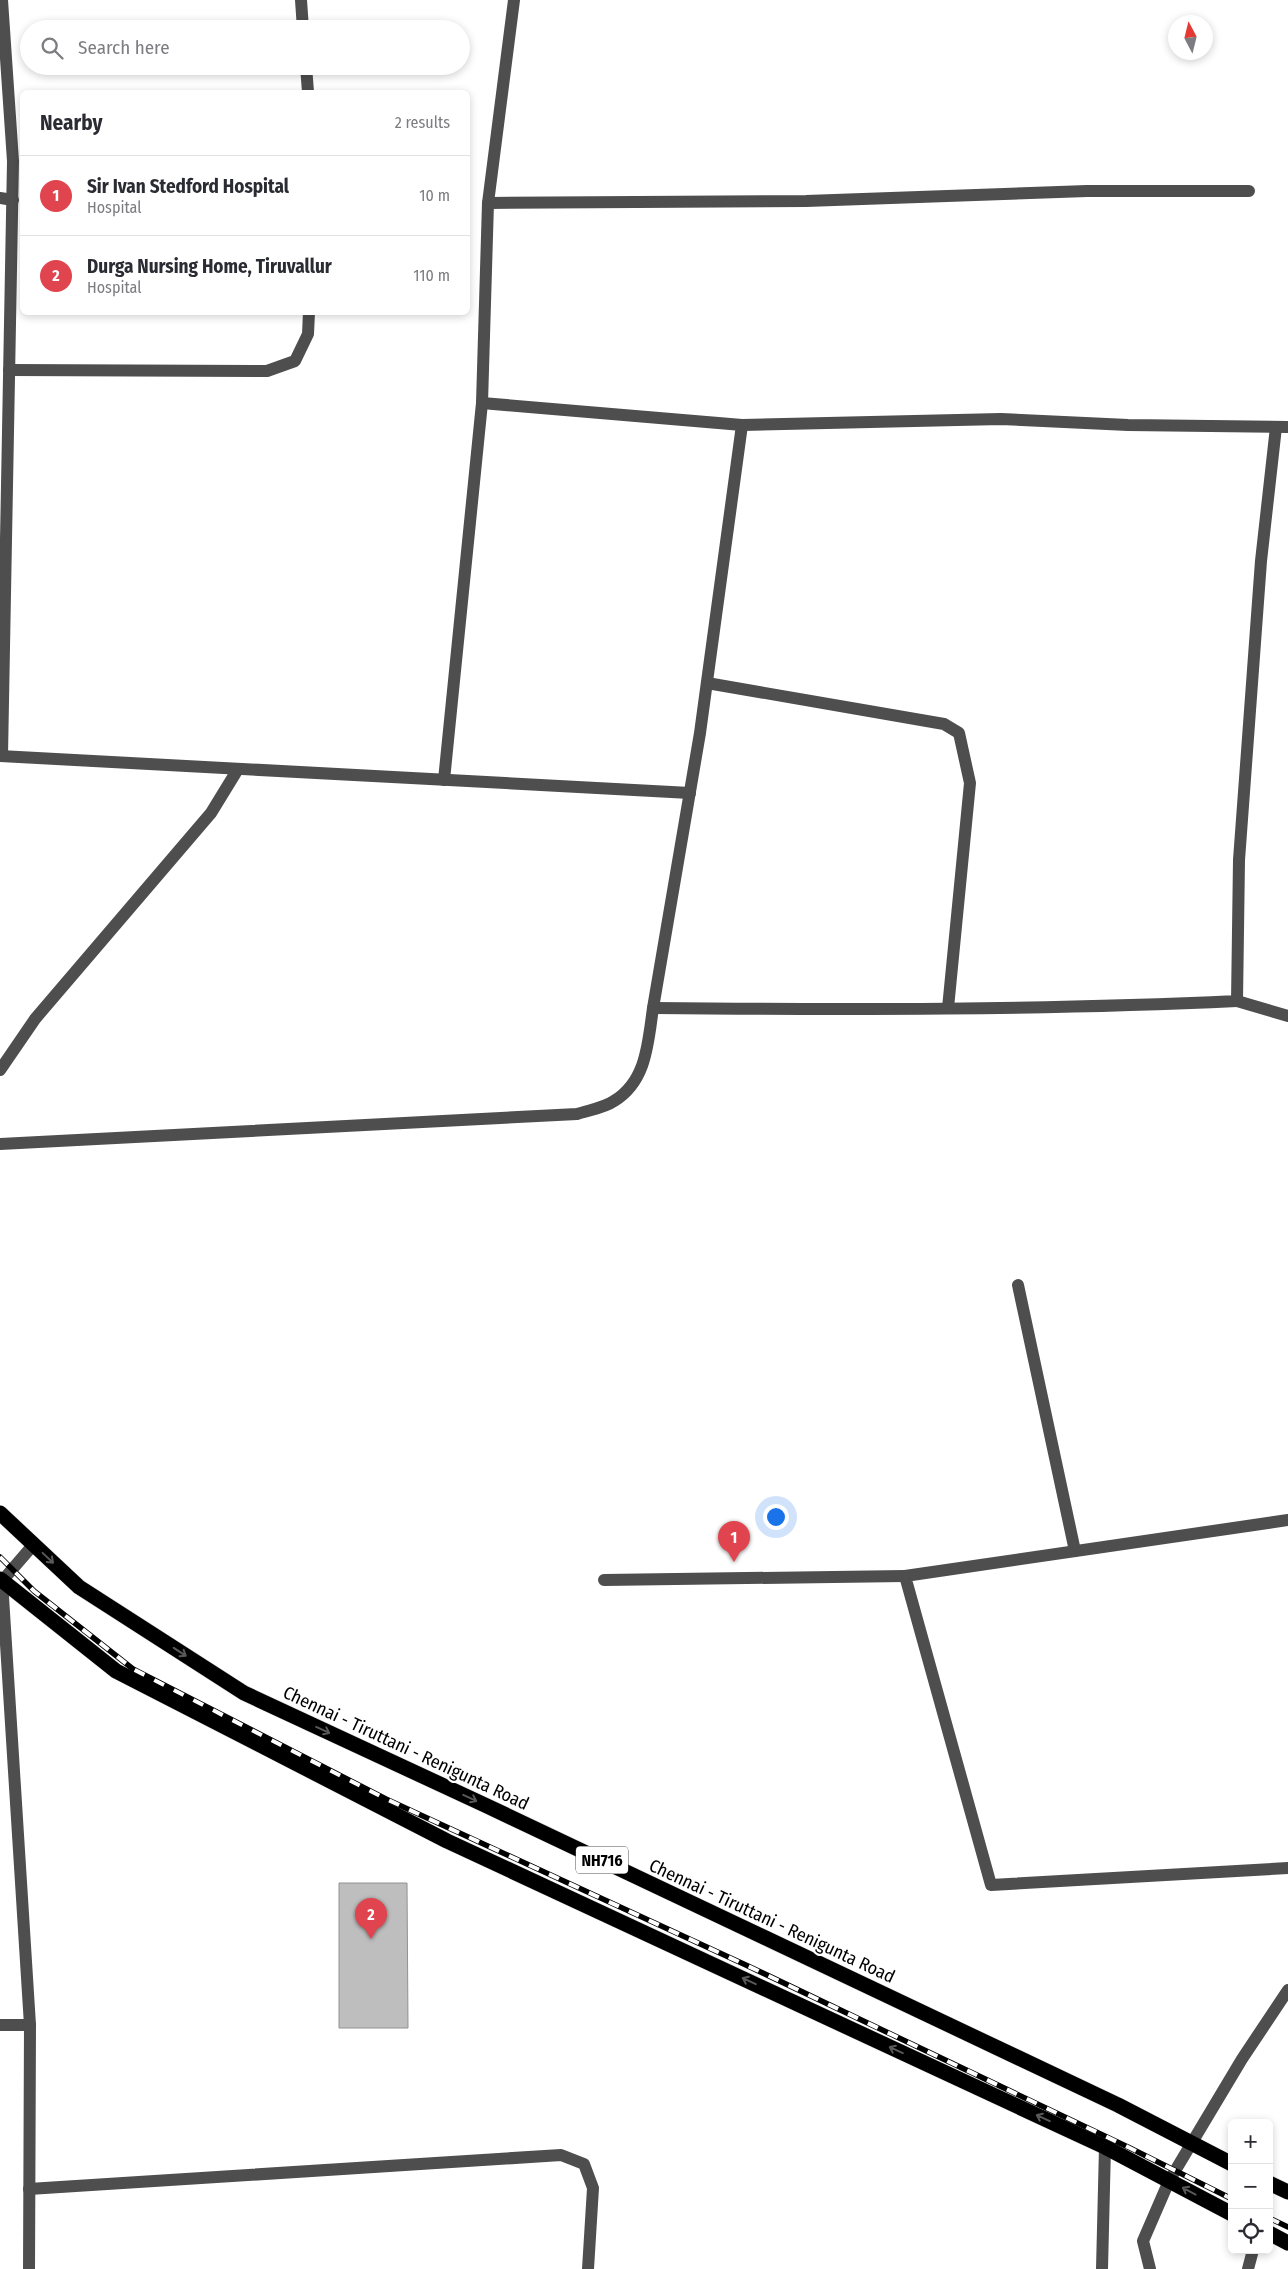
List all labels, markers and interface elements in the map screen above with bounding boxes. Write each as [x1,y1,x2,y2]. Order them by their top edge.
north arrow [1168,15,1213,60]
search box [20,20,470,75]
icon: search [38,34,66,62]
text: Search here [78,36,170,59]
text: Nearby [40,110,102,136]
text: 2 results [395,113,450,132]
text: Sir Ivan Stedford Hospital [87,175,289,198]
text: 1 [53,186,59,205]
text: 10 m [419,186,450,205]
text: Hospital [87,198,142,217]
text: Durga Nursing Home, Tiruvallur [87,255,332,278]
text: 2 [52,266,60,285]
text: 110 m [413,266,450,285]
text: Hospital [87,278,142,297]
your location [763,1504,789,1530]
pin: 1 [718,1521,750,1562]
one-way arrow [42,1552,55,1564]
one-way arrow [173,1647,187,1657]
street label: Chennai - Tiruttani - Renigunta Road [280,1681,532,1815]
one-way arrow [315,1726,330,1735]
one-way arrow [462,1794,477,1803]
road number: NH716 [576,1846,628,1874]
street label: Chennai - Tiruttani - Renigunta Road [646,1854,898,1988]
pin: 2 [355,1898,387,1939]
one-way arrow [741,1976,756,1986]
one-way arrow [889,2045,904,2054]
one-way arrow [1036,2113,1051,2123]
map controls [1228,2119,1273,2254]
button: + [1228,2119,1273,2164]
button: − [1228,2164,1273,2209]
one-way arrow [1181,2186,1196,2196]
button: locate [1228,2209,1273,2254]

